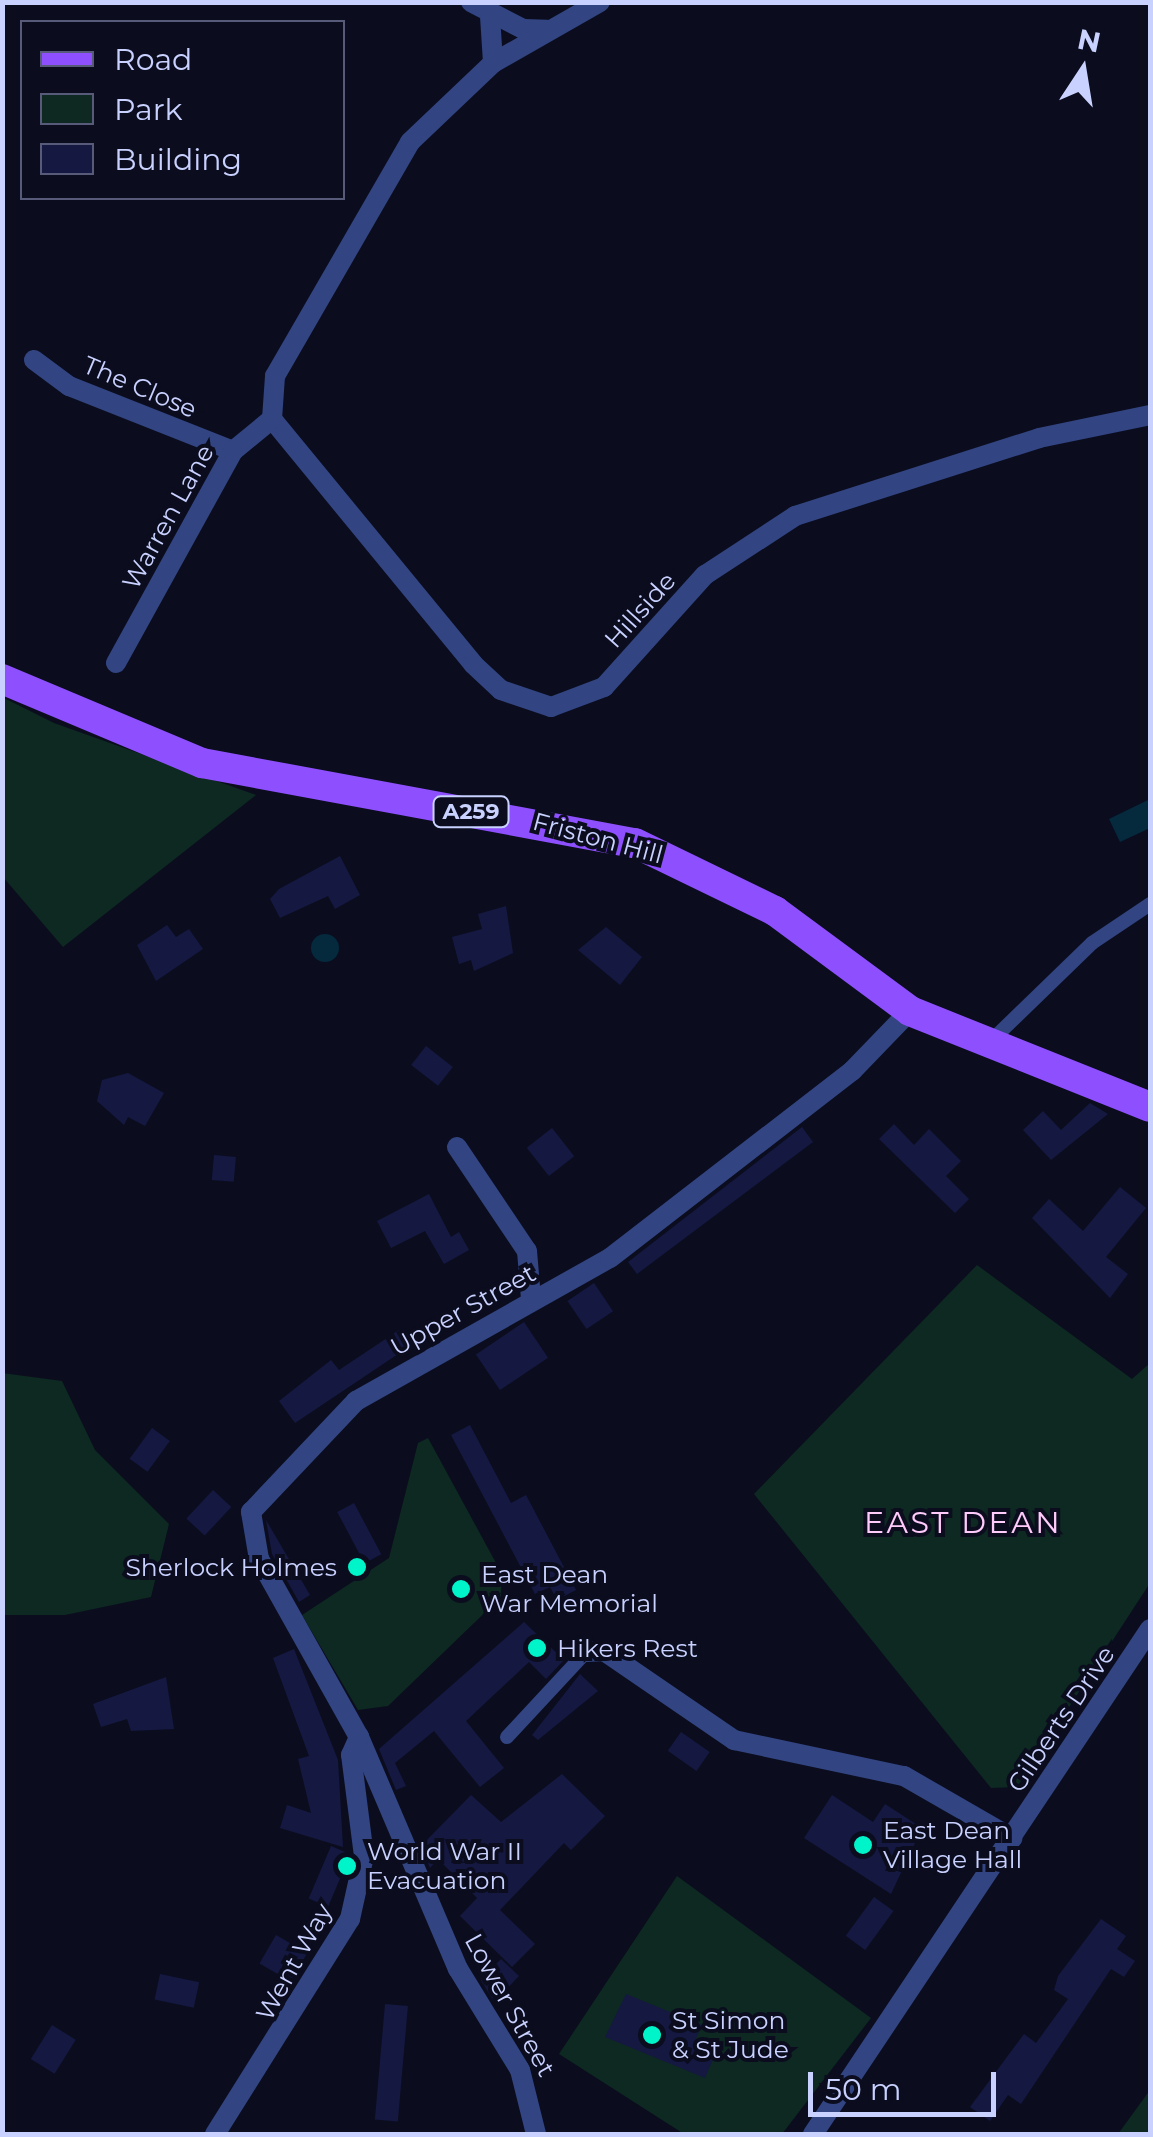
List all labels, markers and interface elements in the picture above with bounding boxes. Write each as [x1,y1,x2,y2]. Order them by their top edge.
legend [20,20,345,200]
north arrow [1033,20,1133,120]
text: N [1075,22,1104,60]
text: Road [114,41,192,78]
text: Park [114,91,183,128]
text: Building [114,141,242,178]
street label: The Close [79,350,201,424]
street label: Warren Lane [116,439,220,595]
street label: Hillside [598,566,682,654]
road number: A259 [431,795,511,829]
street label: Friston Hill [530,806,666,870]
street label: Upper Street [385,1258,541,1362]
district label: EAST DEAN [864,1505,1062,1541]
place label: Sherlock Holmes [125,1552,337,1582]
marker: Sherlock Holmes [346,1556,368,1578]
place label: East Dean War Memorial [481,1560,658,1619]
marker: East Dean War Memorial [450,1578,472,1600]
place label: Hikers Rest [557,1633,698,1663]
marker: Hikers Rest [526,1637,548,1659]
street label: Gilberts Drive [1001,1640,1121,1798]
place label: East Dean Village Hall [883,1816,1022,1875]
marker: East Dean Village Hall [852,1834,874,1856]
place label: World War II Evacuation [367,1837,522,1896]
marker: World War II Evacuation [336,1855,358,1877]
street label: Went Way [250,1898,338,2026]
street label: Lower Street [458,1928,562,2082]
place label: St Simon & St Jude [672,2006,789,2065]
marker: St Simon & St Jude [641,2024,663,2046]
scale bar [813,2052,1000,2114]
text: 50 m [825,2071,902,2108]

